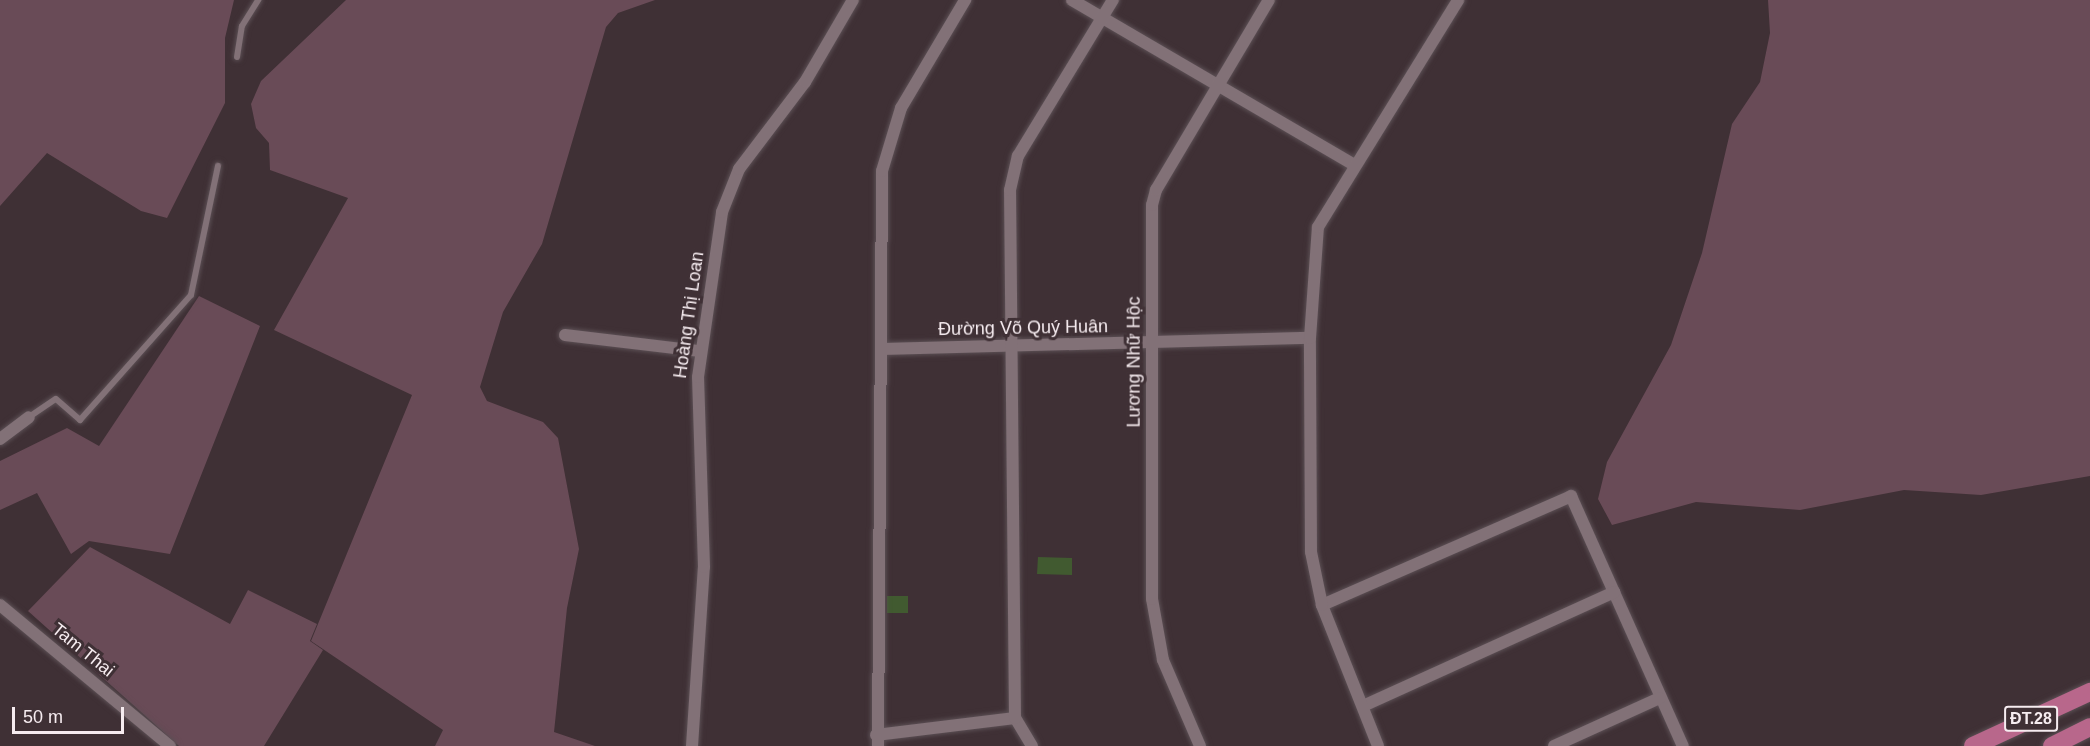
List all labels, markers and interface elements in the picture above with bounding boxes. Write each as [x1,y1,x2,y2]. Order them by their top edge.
street label: Hoàng Thị Loan [669,250,709,380]
street label: Lương Nhữ Hộc [1123,297,1145,427]
street label: Đường Võ Quý Huân [938,316,1108,340]
street label: Tam Thai [47,618,119,682]
scale bar [15,695,128,733]
road number: ĐT.28 [2004,706,2058,732]
text: 50 m [23,707,63,727]

